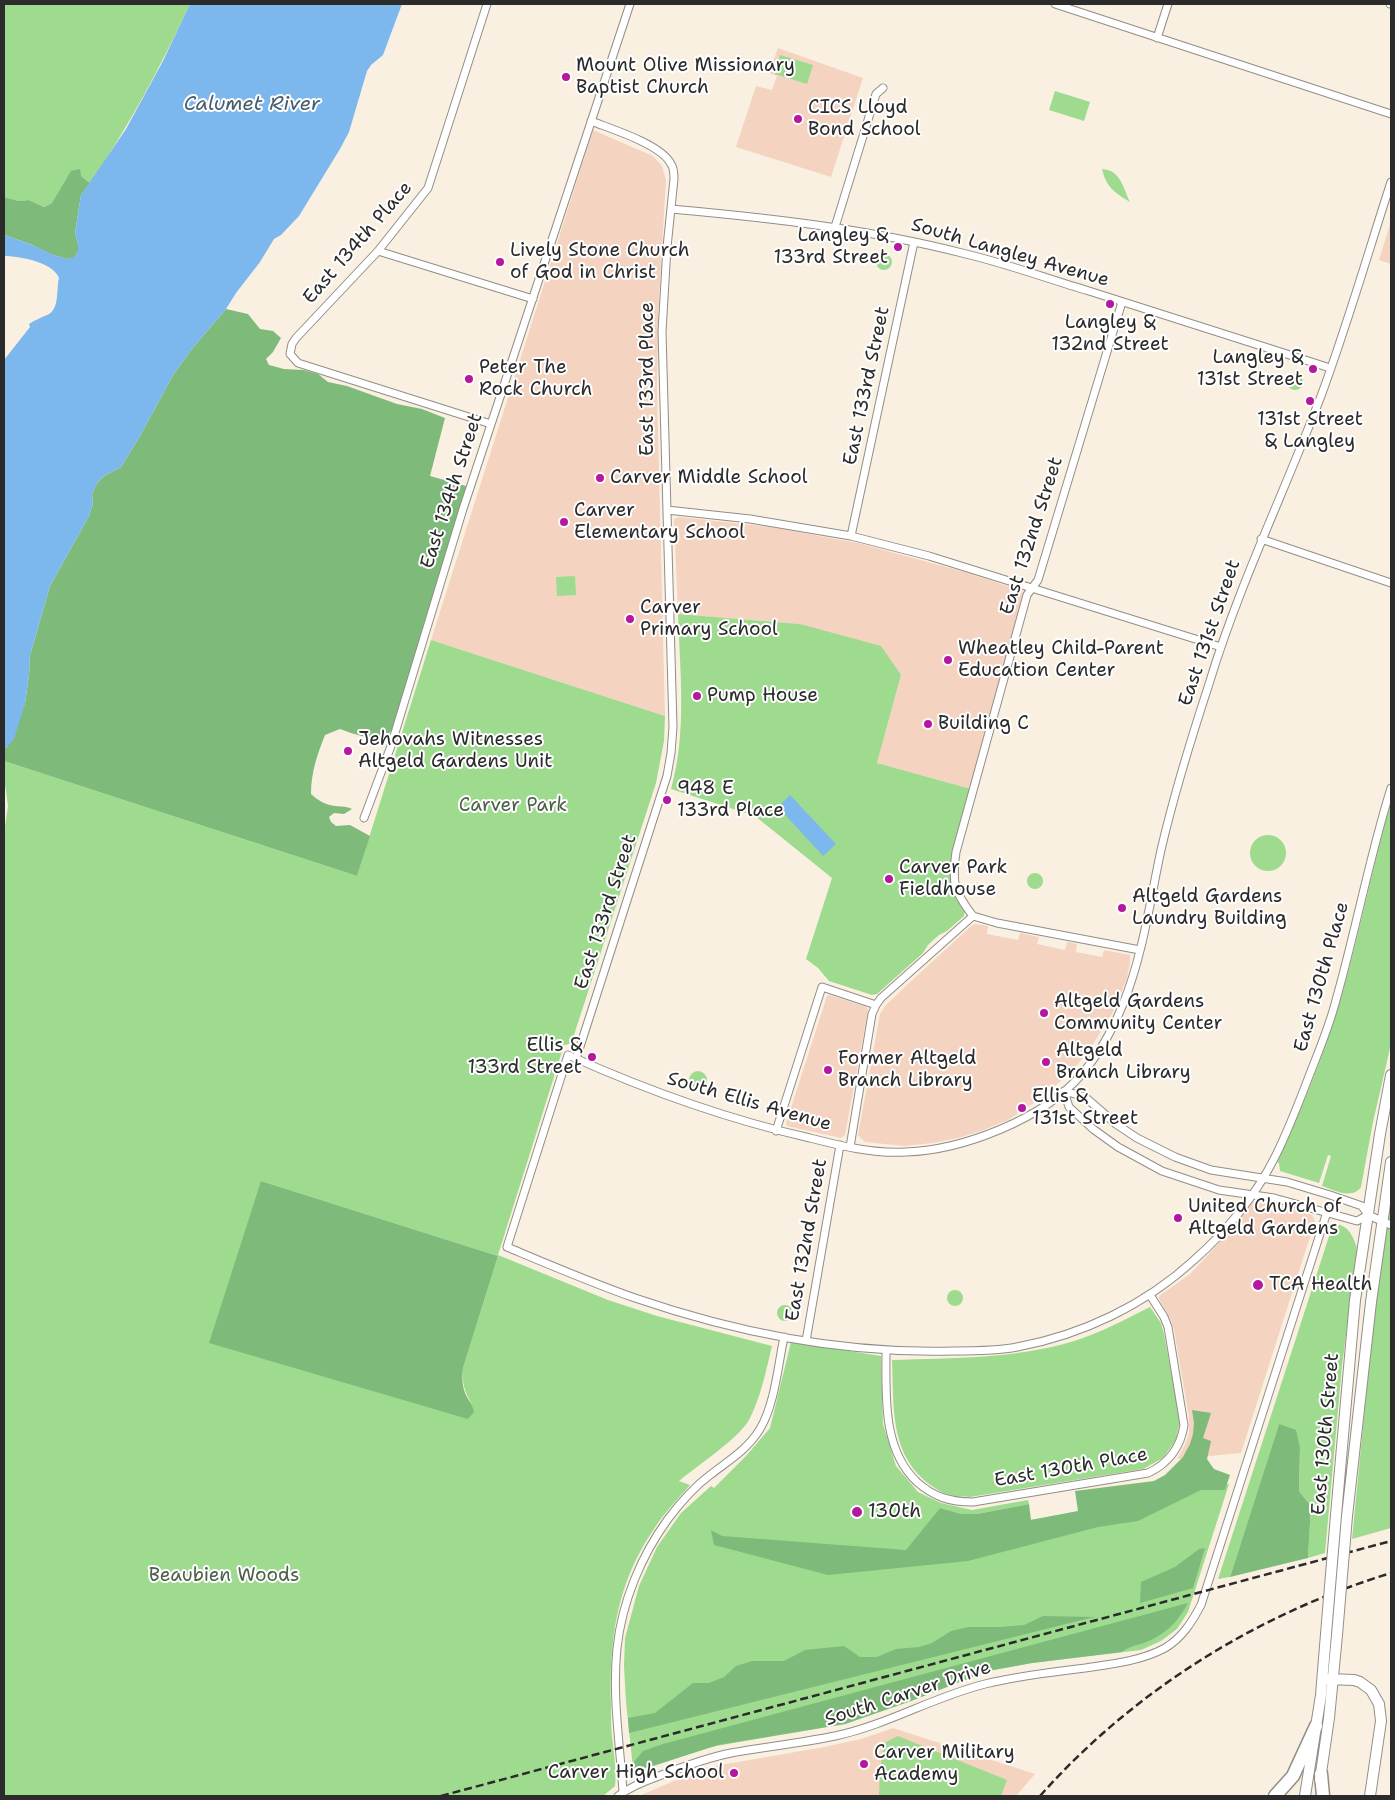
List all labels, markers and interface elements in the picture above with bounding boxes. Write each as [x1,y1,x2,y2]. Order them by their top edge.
place label: Mount Olive Missionary Baptist Church [576,55,795,99]
marker: Mount Olive Missionary Baptist Church [560,71,572,83]
water label: Calumet River [184,93,320,117]
place label: CICS Lloyd Bond School [808,97,920,141]
marker: CICS Lloyd Bond School [792,113,804,125]
street label: East 134th Place [299,177,417,309]
street label: South Langley Avenue [908,214,1112,292]
place label: Langley & 133rd Street [773,225,888,269]
place label: Lively Stone Church of God in Christ [510,240,690,284]
marker: Langley & 133rd Street [892,241,904,253]
marker: Lively Stone Church of God in Christ [494,256,506,268]
marker: Langley & 132nd Street [1104,298,1116,310]
street label: East 133rd Place [637,302,659,456]
street label: East 133rd Street [839,305,895,467]
place label: Langley & 132nd Street [1051,312,1169,356]
place label: Langley & 131st Street [1197,347,1303,391]
place label: Peter The Rock Church [479,357,592,401]
marker: Langley & 131st Street [1307,363,1319,375]
marker: Peter The Rock Church [463,373,475,385]
marker: 131st Street & Langley [1304,395,1316,407]
place label: 131st Street & Langley [1257,409,1363,453]
street label: East 134th Street [416,410,488,572]
street label: East 132nd Street [996,454,1068,618]
place label: Carver Middle School [610,467,807,489]
marker: Carver Middle School [594,472,606,484]
place label: Carver Elementary School [574,500,745,544]
marker: Carver Elementary School [558,516,570,528]
street label: East 131st Street [1174,557,1246,709]
place label: Carver Primary School [640,597,778,641]
marker: Carver Primary School [624,613,636,625]
place label: Wheatley Child-Parent Education Center [958,638,1164,682]
marker: Wheatley Child-Parent Education Center [942,654,954,666]
place label: Pump House [707,685,818,707]
marker: Pump House [691,690,703,702]
place label: Building C [938,713,1029,735]
marker: Building C [922,718,934,730]
place label: Jehovahs Witnesses Altgeld Gardens Unit [358,729,552,773]
marker: Jehovahs Witnesses Altgeld Gardens Unit [342,745,354,757]
place label: 948 E 133rd Place [677,778,784,822]
marker: 948 E 133rd Place [661,794,673,806]
park label: Carver Park [459,795,567,817]
street label: East 133rd Street [570,832,642,992]
place label: Carver Park Fieldhouse [899,857,1007,901]
marker: Carver Park Fieldhouse [883,873,895,885]
place label: Altgeld Gardens Laundry Building [1132,886,1287,930]
street label: East 130th Place [1290,899,1354,1055]
marker: Altgeld Gardens Laundry Building [1116,902,1128,914]
place label: Altgeld Gardens Community Center [1054,991,1223,1035]
marker: Altgeld Gardens Community Center [1038,1007,1050,1019]
place label: Ellis & 133rd Street [467,1035,582,1079]
place label: Altgeld Branch Library [1056,1040,1191,1084]
place label: Former Altgeld Branch Library [838,1048,976,1092]
marker: Ellis & 133rd Street [586,1051,598,1063]
marker: Altgeld Branch Library [1040,1056,1052,1068]
marker: Former Altgeld Branch Library [822,1064,834,1076]
street label: South Ellis Avenue [664,1068,834,1136]
place label: Ellis & 131st Street [1032,1086,1138,1130]
marker: Ellis & 131st Street [1016,1102,1028,1114]
street label: East 132nd Street [781,1157,833,1323]
place label: United Church of Altgeld Gardens [1188,1196,1342,1240]
marker: United Church of Altgeld Gardens [1172,1212,1184,1224]
place label: TCA Health [1269,1274,1372,1296]
marker: TCA Health [1251,1278,1265,1292]
street label: East 130th Street [1308,1352,1344,1516]
street label: East 130th Place [993,1443,1149,1493]
place label: 130th [868,1501,921,1523]
marker: 130th [850,1505,864,1519]
park label: Beaubien Woods [149,1565,299,1587]
street label: South Carver Drive [822,1656,994,1732]
place label: Carver Military Academy [874,1742,1015,1786]
marker: Carver Military Academy [858,1758,870,1770]
place label: Carver High School [548,1762,724,1784]
marker: Carver High School [728,1767,740,1779]

